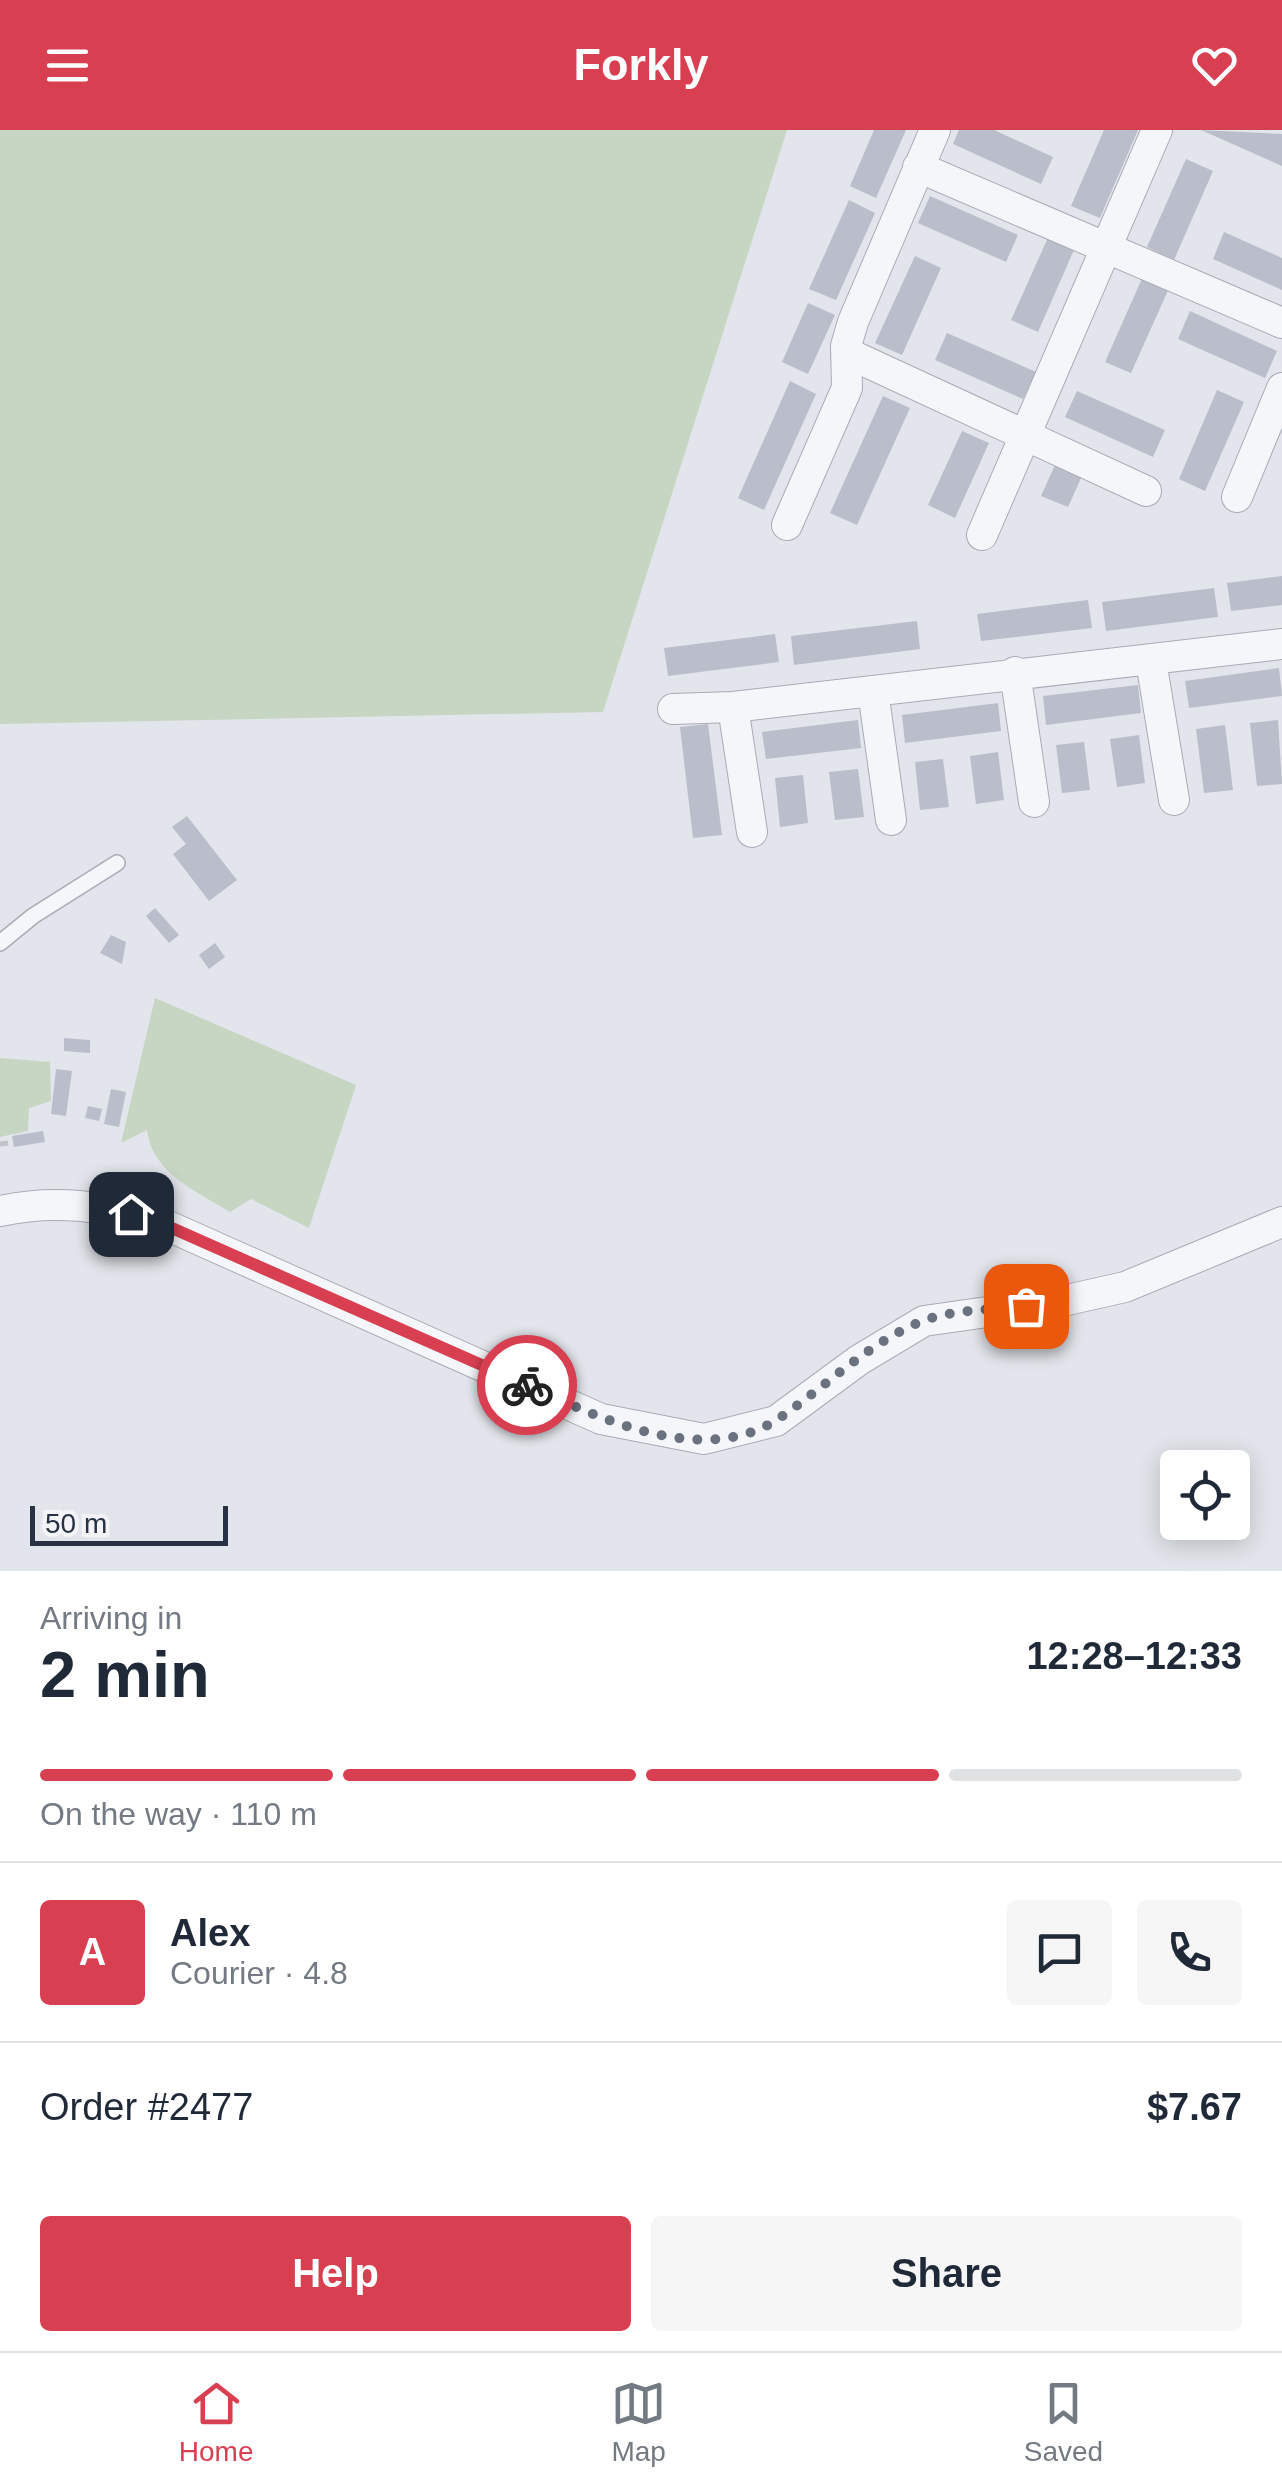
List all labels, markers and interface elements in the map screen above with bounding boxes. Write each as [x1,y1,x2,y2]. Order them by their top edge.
icon: menu [40,38,95,93]
icon: heart [1187,38,1242,93]
text: Forkly [573,39,709,90]
pin [89,1172,174,1257]
icon: home [104,1187,159,1242]
pin [984,1264,1069,1349]
icon: bag [999,1279,1054,1334]
courier [477,1335,577,1435]
icon: bike [500,1358,555,1413]
map controls [1160,1450,1250,1540]
button: locate [1160,1450,1250,1540]
scale bar [30,1501,228,1546]
text: 50 m [45,1508,107,1539]
text: Arriving in [40,1600,182,1636]
text: 12:28–12:33 [1026,1635,1242,1677]
text: 2 min [40,1638,210,1711]
text: On the way · 110 m [40,1796,317,1832]
button: chat [1007,1900,1112,2005]
button: phone [1137,1900,1242,2005]
text: Alex [170,1912,250,1954]
text: A [79,1931,106,1973]
text: Courier · 4.8 [170,1955,348,1991]
text: Order #2477 [40,2086,253,2128]
text: $7.67 [1147,2086,1242,2128]
button: Help [40,2216,631,2331]
button: Share [651,2216,1242,2331]
tab: Home [179,2376,254,2468]
tab: Map [611,2376,666,2468]
tab: Saved [1024,2376,1103,2468]

